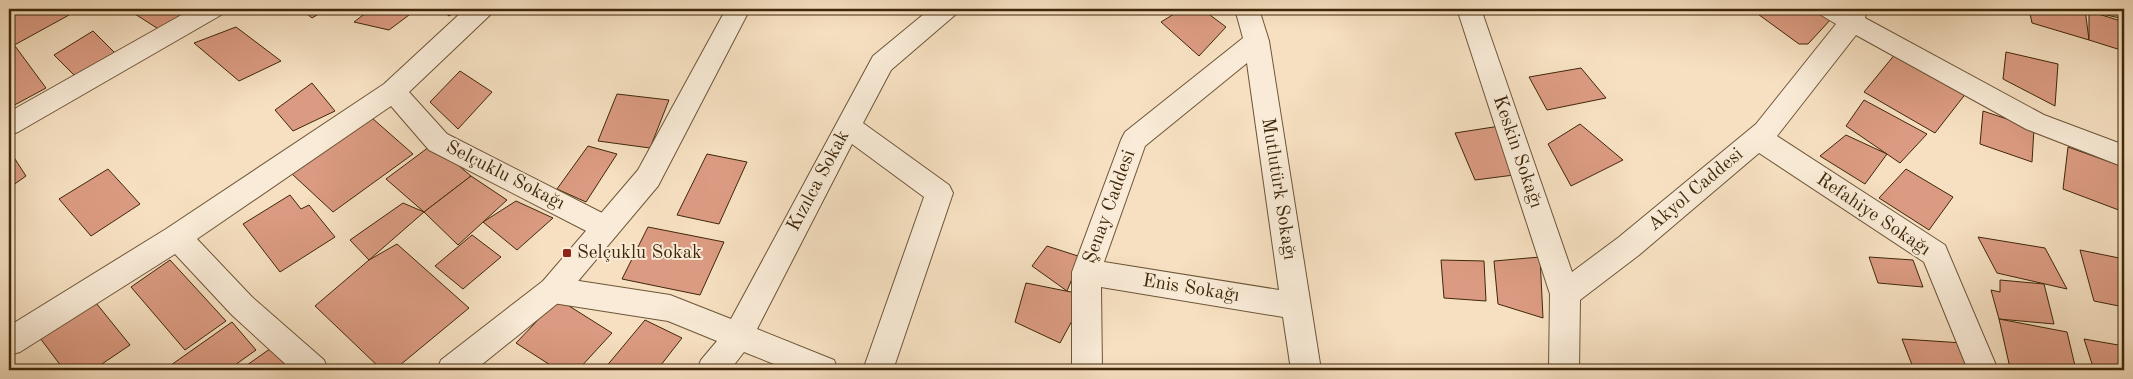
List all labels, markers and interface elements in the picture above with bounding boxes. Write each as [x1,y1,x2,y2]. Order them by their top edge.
street label: Keskin Sokağı [1489,93,1545,211]
street label: Mutlutürk Sokağı [1257,117,1299,261]
street label: Kızılca Sokak [784,127,854,235]
street label: Selçuklu Sokağı [443,138,567,214]
street label: Akyol Caddesi [1645,145,1747,235]
street label: Şenay Caddesi [1081,148,1139,266]
street label: Refahiye Sokağı [1813,170,1933,260]
place label: Selçuklu Sokak [577,244,702,263]
marker: Selçuklu Sokak [561,247,573,259]
street label: Enis Sokağı [1141,272,1241,306]

